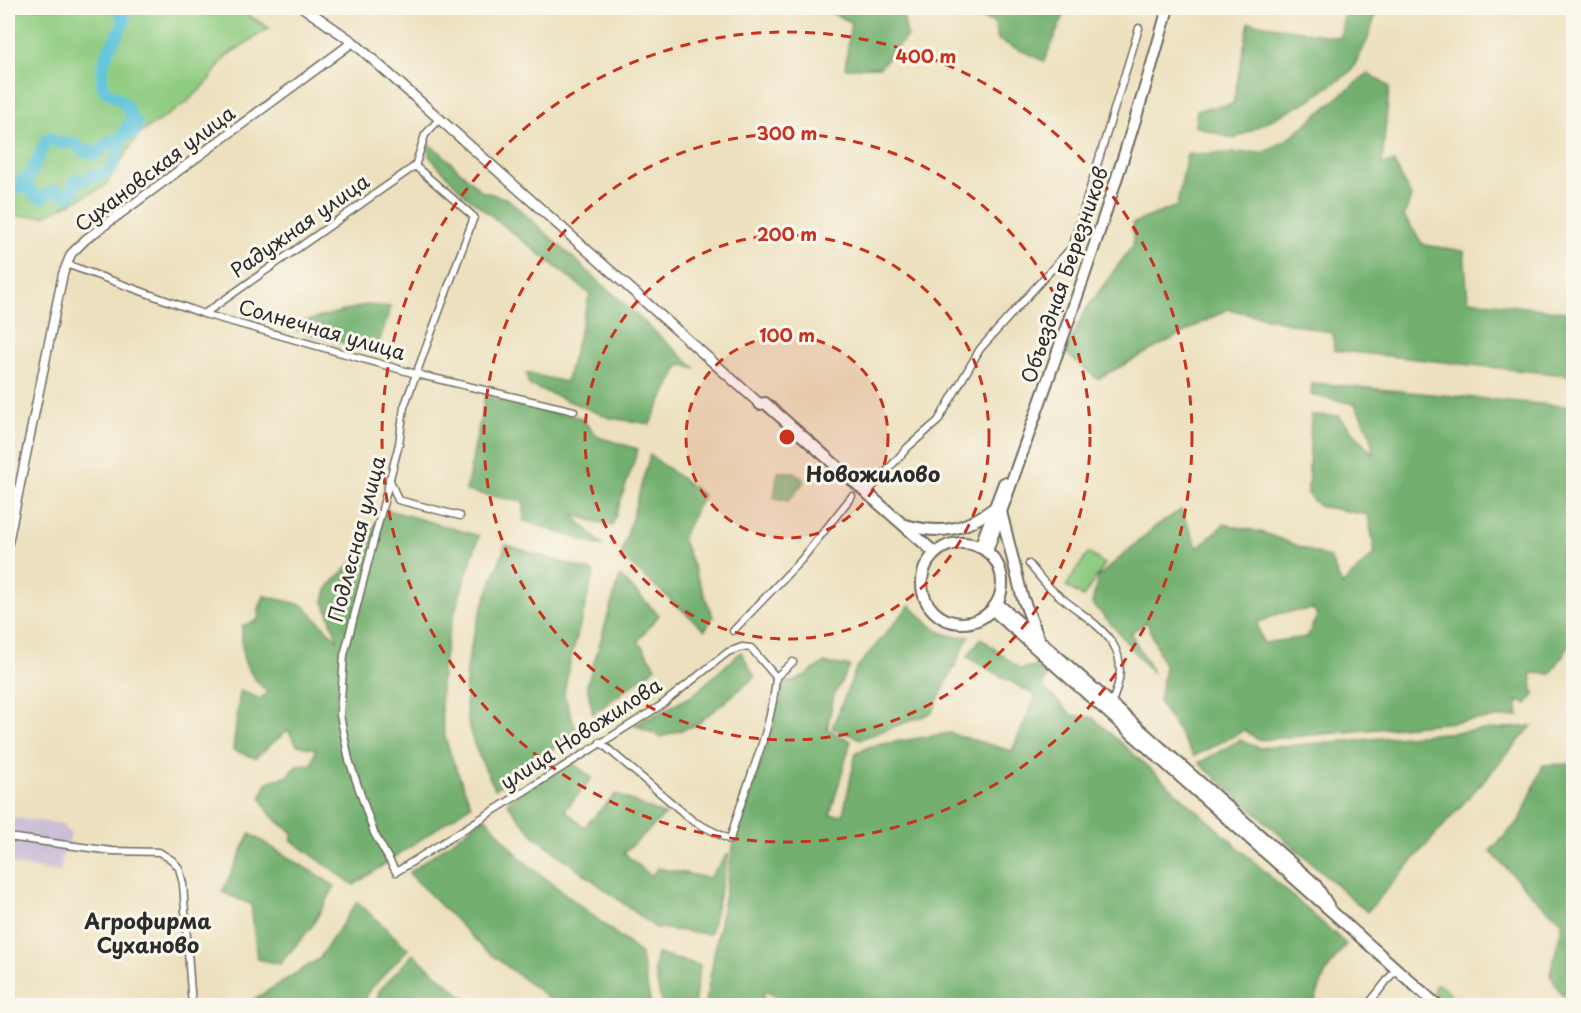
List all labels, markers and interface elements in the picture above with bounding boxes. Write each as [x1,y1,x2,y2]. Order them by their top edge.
text: 400 m [896,42,956,69]
street label: Сухановская улица [68,98,241,239]
text: 300 m [757,119,817,146]
street label: Объездная Березников [1013,162,1115,387]
street label: Радужная улица [224,166,375,284]
text: 200 m [757,220,817,247]
street label: Солнечная улица [235,291,410,367]
text: 100 m [759,321,815,348]
centre of rings [777,427,797,447]
street label: Подлесная улица [319,452,393,625]
district label: Новожилово [806,457,940,489]
street label: улица Новожилова [494,669,668,797]
district label: Агрофирма Суханово [83,904,212,960]

